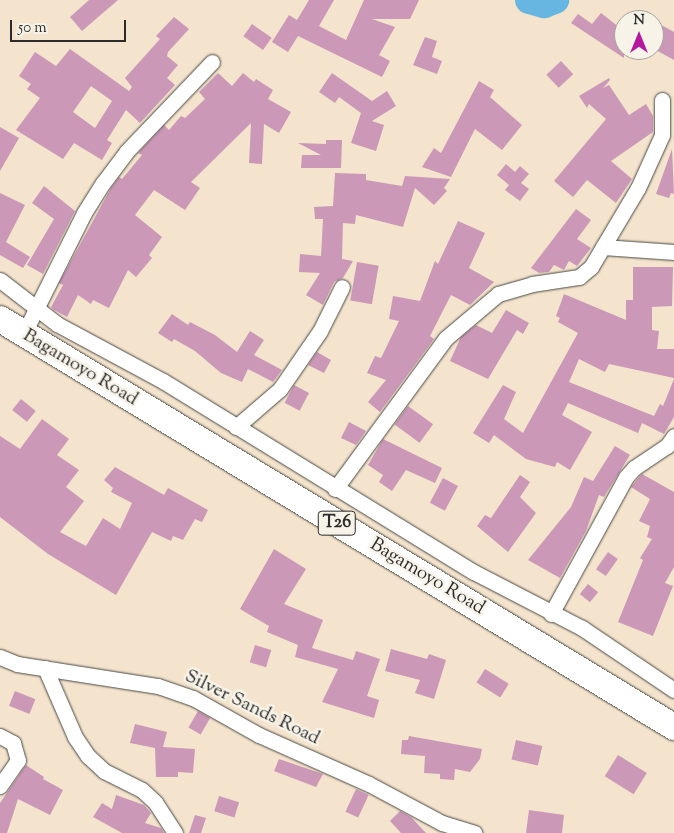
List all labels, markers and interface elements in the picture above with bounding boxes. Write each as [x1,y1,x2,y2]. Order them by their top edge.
scale bar [12,10,129,42]
north arrow [614,10,664,60]
text: N [633,11,645,31]
text: 50 m [18,18,47,39]
street label: Bagamoyo Road [18,325,142,411]
road number: T26 [317,508,357,538]
street label: Bagamoyo Road [365,534,489,620]
street label: Silver Sands Road [181,665,323,751]

